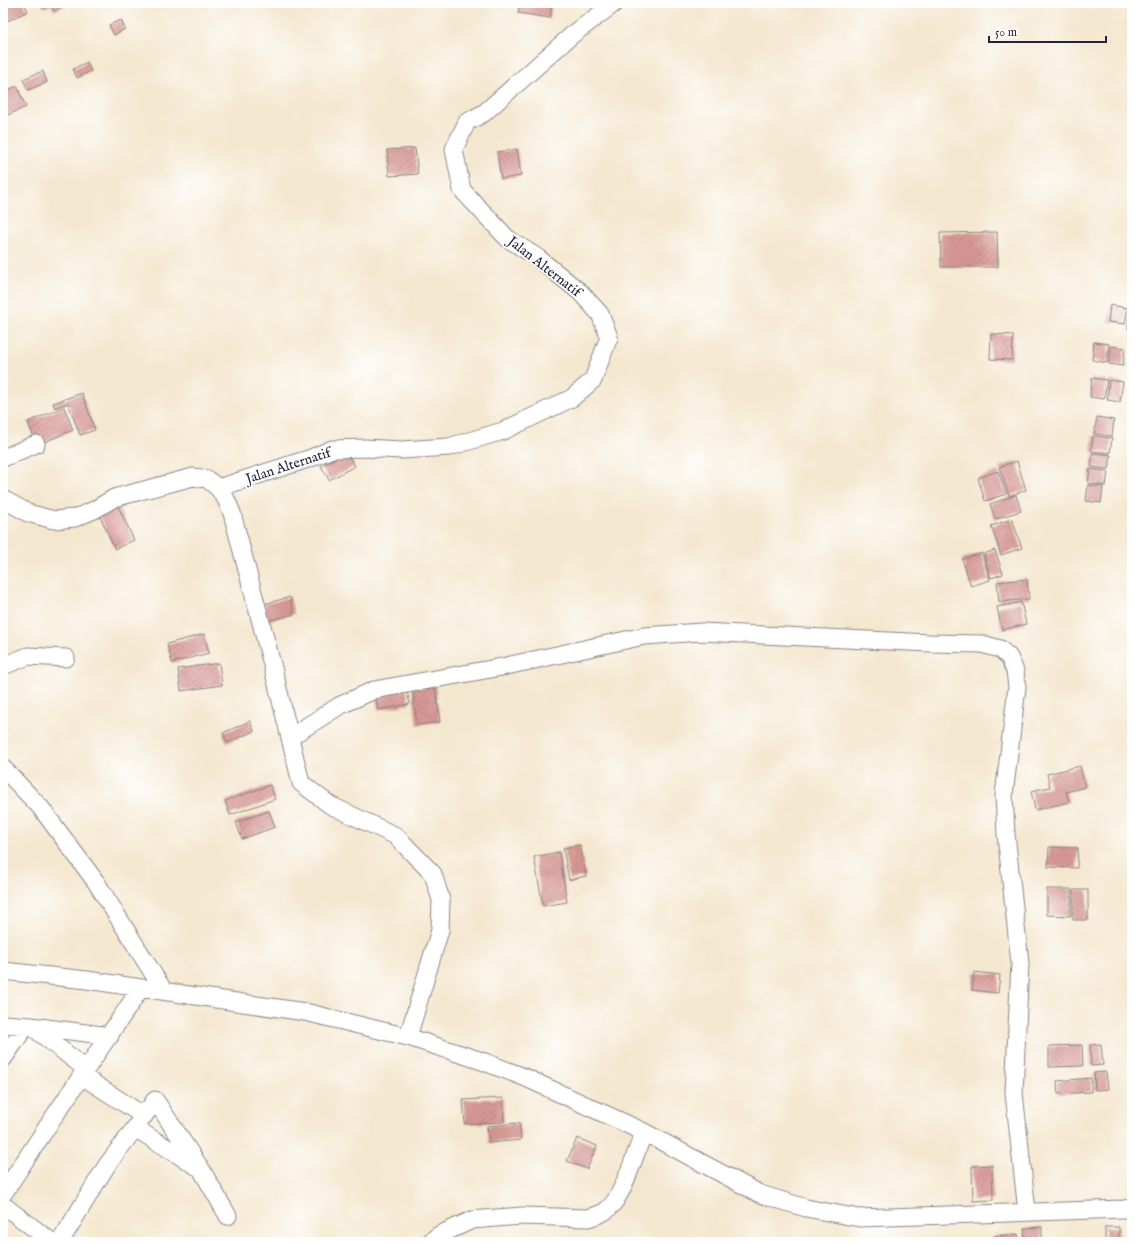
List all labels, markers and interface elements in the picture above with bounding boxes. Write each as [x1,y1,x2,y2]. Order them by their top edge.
scale bar [989,18,1106,44]
text: 50 m [995,25,1017,40]
street label: Jalan Alternatif [502,231,587,303]
street label: Jalan Alternatif [241,443,336,489]

